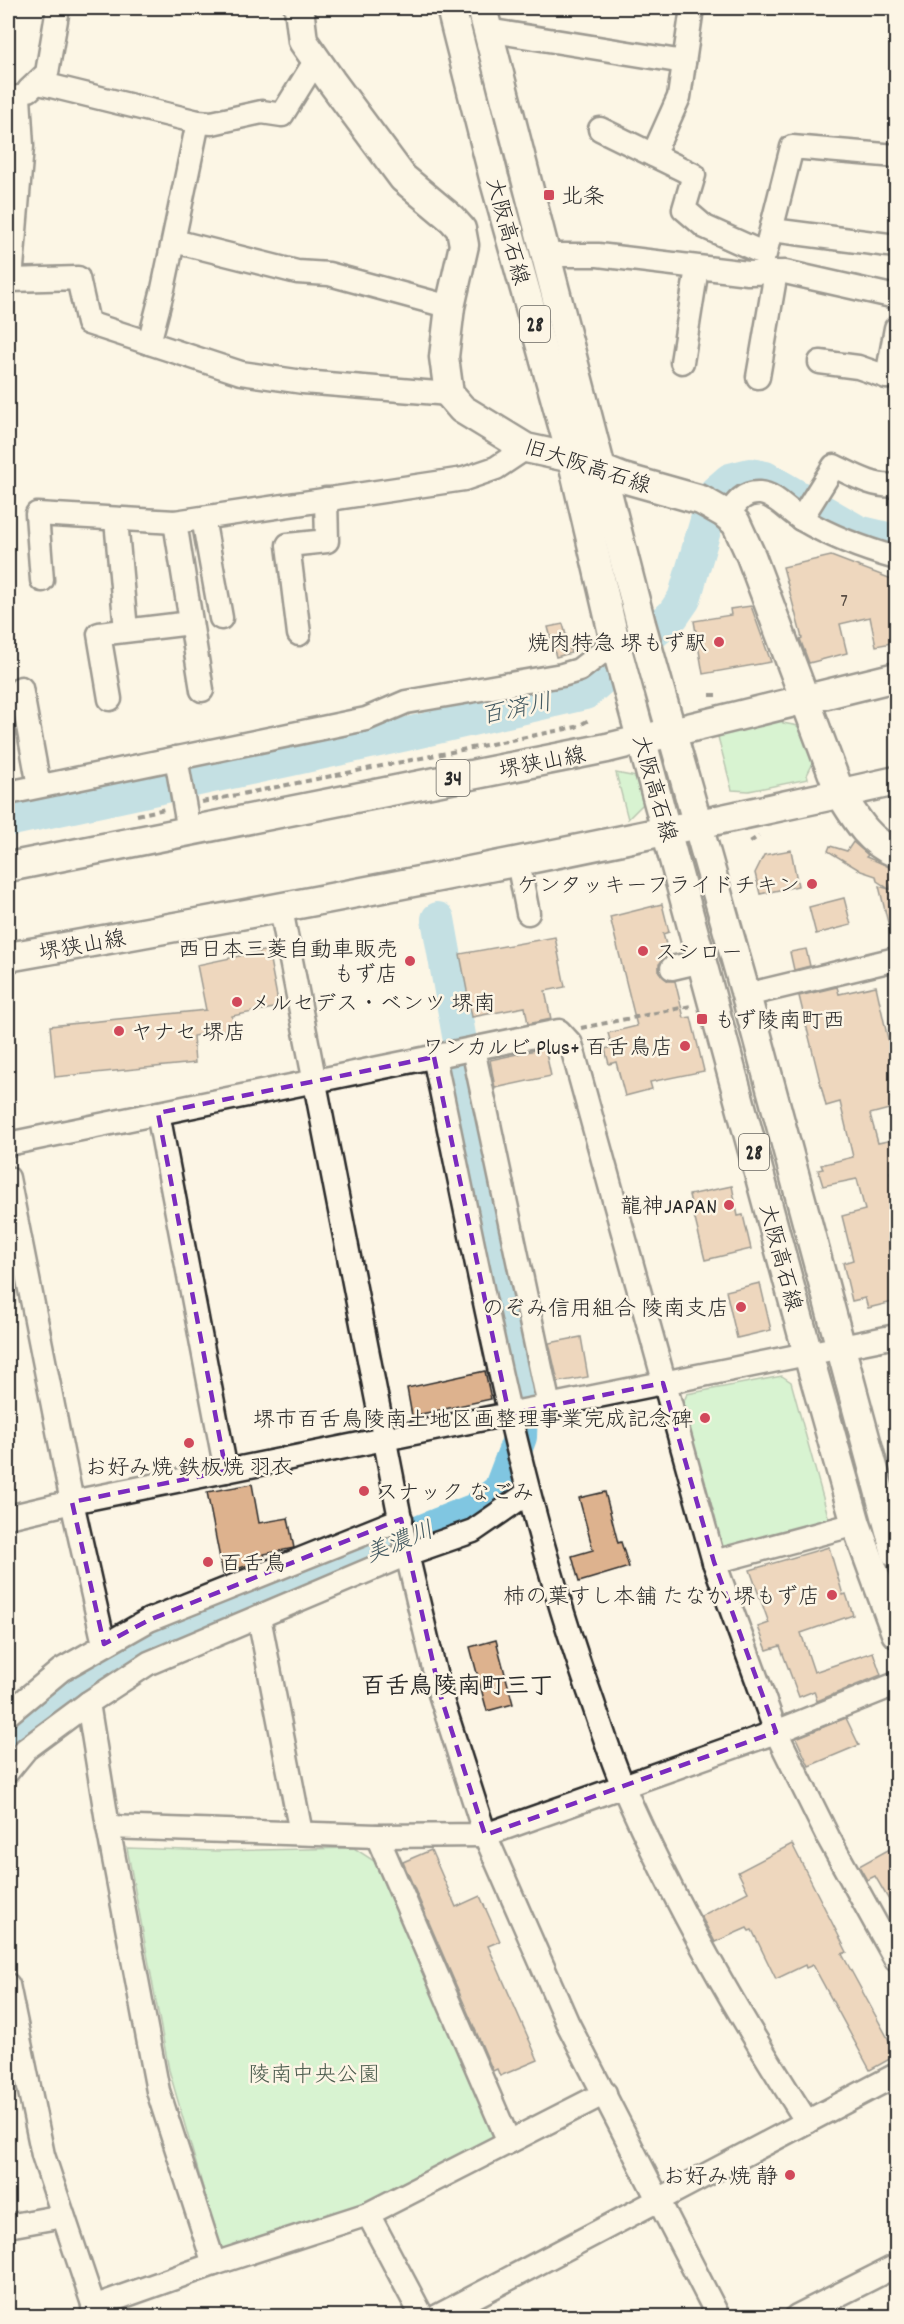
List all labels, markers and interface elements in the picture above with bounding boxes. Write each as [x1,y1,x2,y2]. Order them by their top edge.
street label: 大阪高石線 [476,175,535,289]
place label: 北条 [561,183,605,214]
marker: 北条 [542,188,556,202]
road number: 28 [520,306,550,342]
street label: 旧大阪高石線 [519,433,654,503]
house number: 7 [840,588,848,616]
place label: 焼肉特急 堺もず駅 [527,630,707,661]
marker: 焼肉特急 堺もず駅 [712,635,726,649]
water label: 百済川 [478,687,555,735]
street label: 大阪高石線 [623,732,683,846]
street label: 堺狭山線 [497,741,589,788]
road number: 34 [436,760,470,796]
place label: ケンタッキーフライドチキン [517,872,800,903]
marker: ケンタッキーフライドチキン [805,877,819,891]
street label: 堺狭山線 [37,925,129,970]
place label: 西日本三菱自動車販売 もず店 [178,936,398,992]
place label: スシロー [655,939,743,970]
marker: スシロー [636,944,650,958]
marker: 西日本三菱自動車販売 もず店 [403,954,417,968]
place label: メルセデス・ベンツ 堺南 [249,990,495,1021]
marker: メルセデス・ベンツ 堺南 [230,995,244,1009]
place label: もず陵南町西 [714,1007,845,1038]
marker: もず陵南町西 [695,1012,709,1026]
place label: ヤナセ 堺店 [131,1019,246,1050]
marker: ヤナセ 堺店 [112,1024,126,1038]
place label: ワンカルビ Plus+ 百舌鳥店 [422,1034,673,1065]
marker: ワンカルビ Plus+ 百舌鳥店 [678,1039,692,1053]
road number: 28 [739,1134,769,1170]
place label: 龍神JAPAN [620,1193,717,1224]
marker: 龍神JAPAN [722,1198,736,1212]
street label: 大阪高石線 [749,1201,808,1315]
place label: のぞみ信用組合 陵南支店 [482,1295,729,1326]
marker: のぞみ信用組合 陵南支店 [734,1300,748,1314]
place label: 堺市百舌鳥陵南土地区画整理事業完成記念碑 [253,1406,693,1437]
marker: 堺市百舌鳥陵南土地区画整理事業完成記念碑 [698,1411,712,1425]
marker: お好み焼 鉄板焼 羽衣 [182,1436,196,1450]
place label: お好み焼 鉄板焼 羽衣 [85,1454,293,1485]
place label: スナック なごみ [376,1479,535,1510]
marker: スナック なごみ [357,1484,371,1498]
water label: 美濃川 [360,1515,440,1573]
place label: 百舌鳥 [220,1550,286,1581]
marker: 百舌鳥 [201,1555,215,1569]
place label: 柿の葉すし本舗 たなか 堺もず店 [503,1583,820,1614]
marker: 柿の葉すし本舗 たなか 堺もず店 [825,1588,839,1602]
district label: 百舌鳥陵南町三丁 [361,1671,553,1705]
park label: 陵南中央公園 [248,2061,380,2092]
place label: お好み焼 静 [663,2163,778,2194]
marker: お好み焼 静 [783,2168,797,2182]

